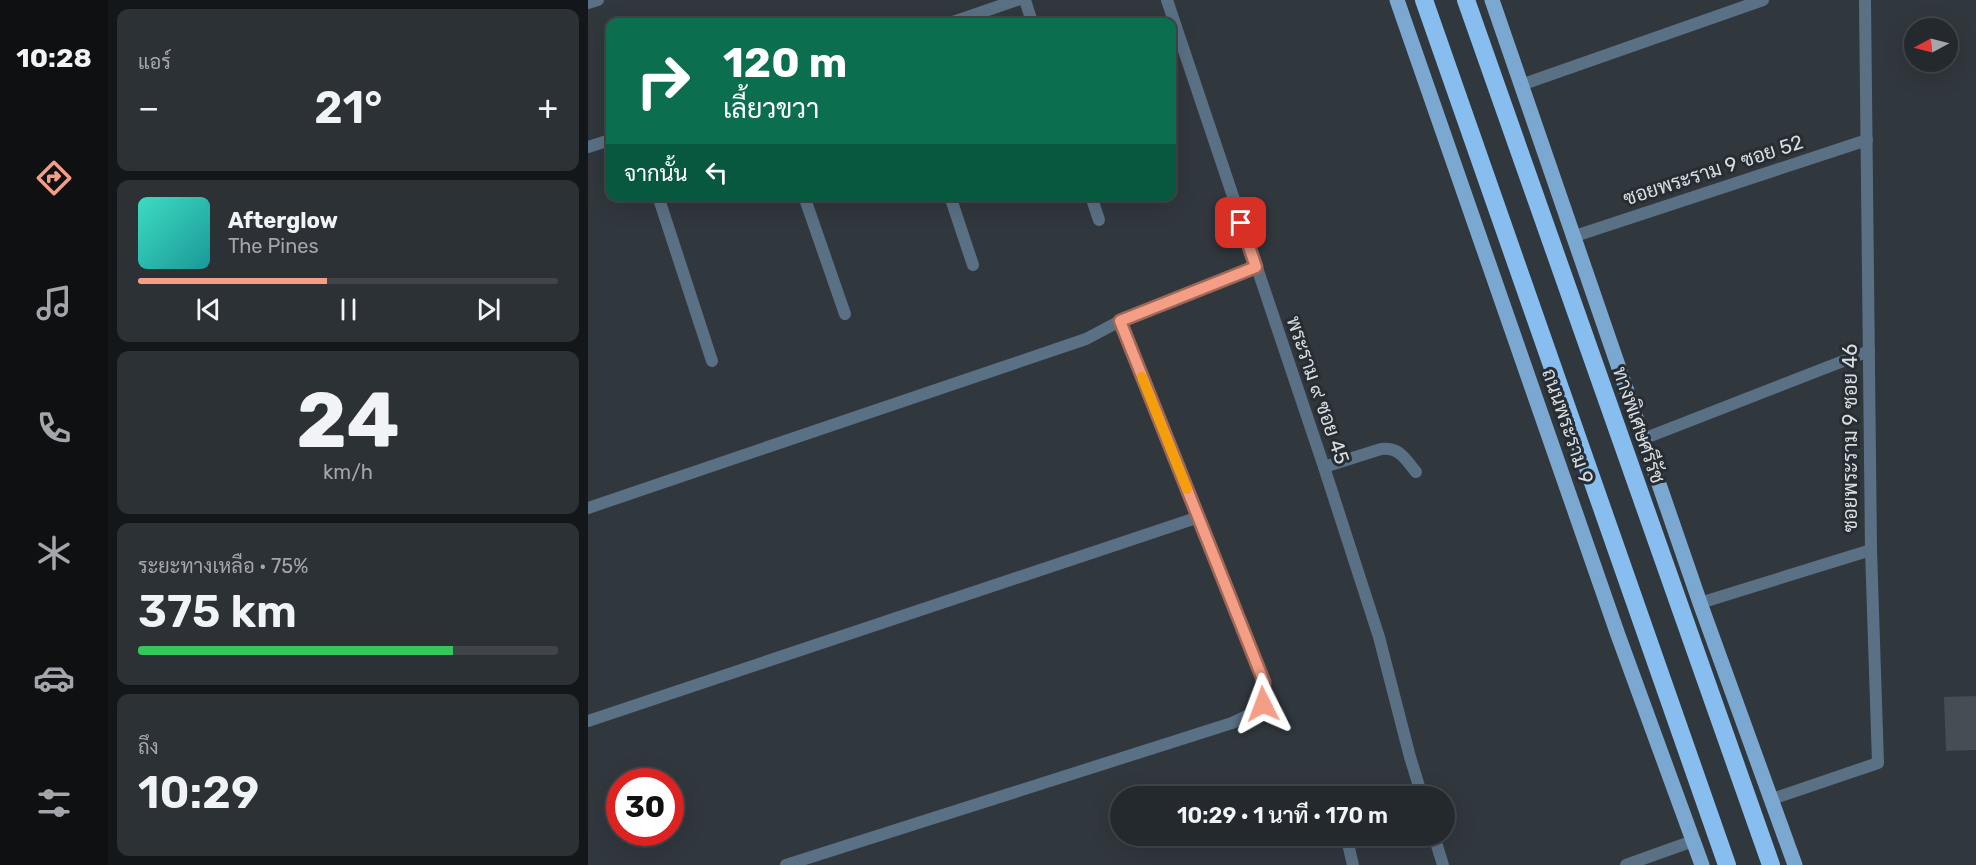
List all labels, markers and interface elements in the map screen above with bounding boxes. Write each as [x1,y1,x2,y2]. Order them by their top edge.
north arrow [1904,18,1958,72]
map controls [1904,18,1958,72]
text: 120 m [723,38,847,88]
text: 10:28 [16,42,92,74]
icon: right [624,42,702,120]
text: แอร์ [138,50,171,74]
text: 21° [314,81,383,134]
text: − [138,88,159,127]
text: + [537,88,558,127]
text: เลี้ยวขวา [723,93,819,125]
street label: ซอยพระราม 9 ซอย 52 [1620,130,1806,210]
icon: left [700,156,733,189]
icon: directions [33,157,75,199]
text: จากนั้น [624,160,688,187]
pin [1215,197,1266,248]
icon: arrive [1224,206,1257,239]
text: Afterglow [228,207,338,234]
text: The Pines [228,234,319,258]
icon: music [33,282,75,324]
icon: previous [192,293,225,326]
icon: pause [332,293,365,326]
icon: next [472,293,505,326]
street label: พระราม ๙ ซอย 45 [1281,313,1355,467]
street label: ซอยพระราม 9 ซอย 46 [1838,344,1862,532]
street label: ทางพิเศษศรีรัช [1608,363,1671,486]
street label: ถนนพระราม 9 [1537,365,1599,487]
text: 24 [296,374,400,467]
icon: phone [33,407,75,449]
text: km/h [323,460,373,484]
icon: climate [33,532,75,574]
text: ระยะทางเหลือ · 75% [138,554,308,578]
text: 375 km [138,585,297,638]
icon: car [33,657,75,699]
position arrow [1231,672,1295,736]
text: ถึง [138,735,159,759]
text: 10:29 [138,766,259,819]
speed limit sign: 30 [606,768,684,846]
icon: filters [33,782,75,824]
text: 10:29 · 1 นาที · 170 m [1177,802,1388,829]

